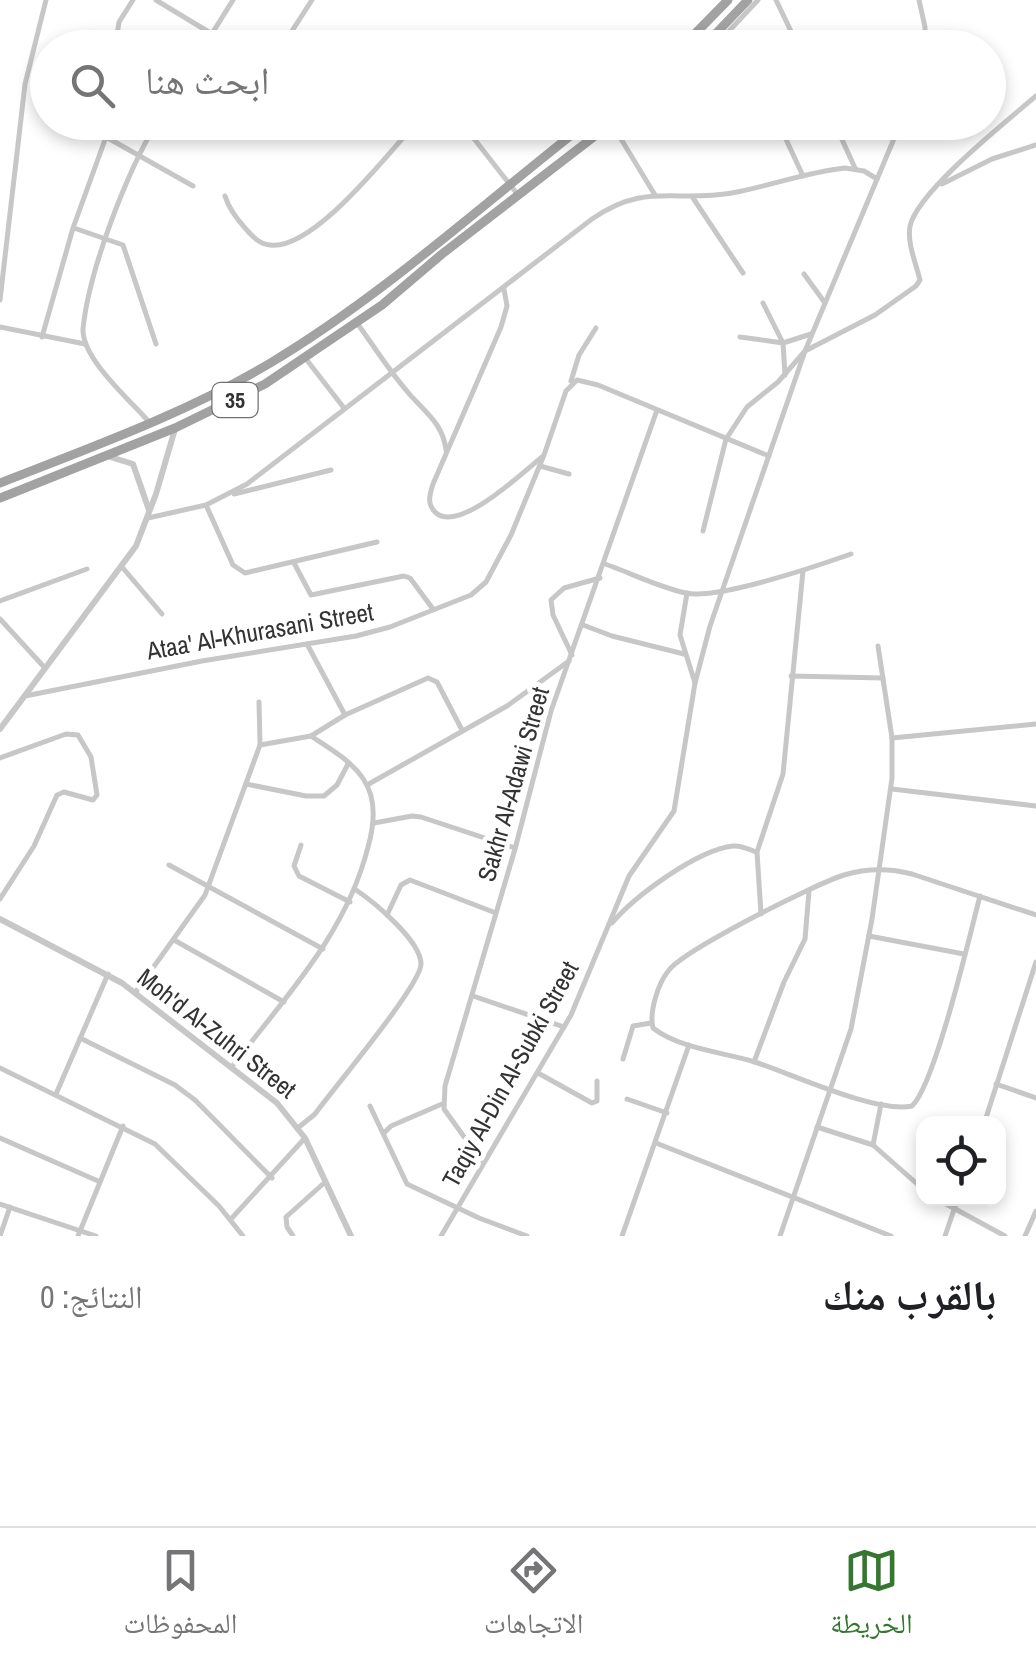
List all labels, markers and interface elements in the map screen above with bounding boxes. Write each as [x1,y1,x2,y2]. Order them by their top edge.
search box [30,30,1006,140]
text: ابحث هنا [145,55,270,106]
icon: search [65,58,120,113]
road number: 35 [212,383,258,417]
street label: Ataa' Al-Khurasani Street [143,594,376,668]
street label: Sakhr Al-Adawi Street [469,683,557,885]
street label: Taqiy Al-Din Al-Subki Street [434,955,586,1193]
street label: Moh'd Al-Zuhri Street [130,960,304,1106]
map controls [916,1116,1006,1206]
button: locate [916,1116,1006,1206]
text: بالقرب منك [822,1267,996,1323]
text: النتائج: 0 [40,1275,143,1318]
tab: المحفوظات [123,1543,237,1651]
tab: الاتجاهات [484,1543,583,1651]
tab: الخريطة [830,1543,913,1651]

